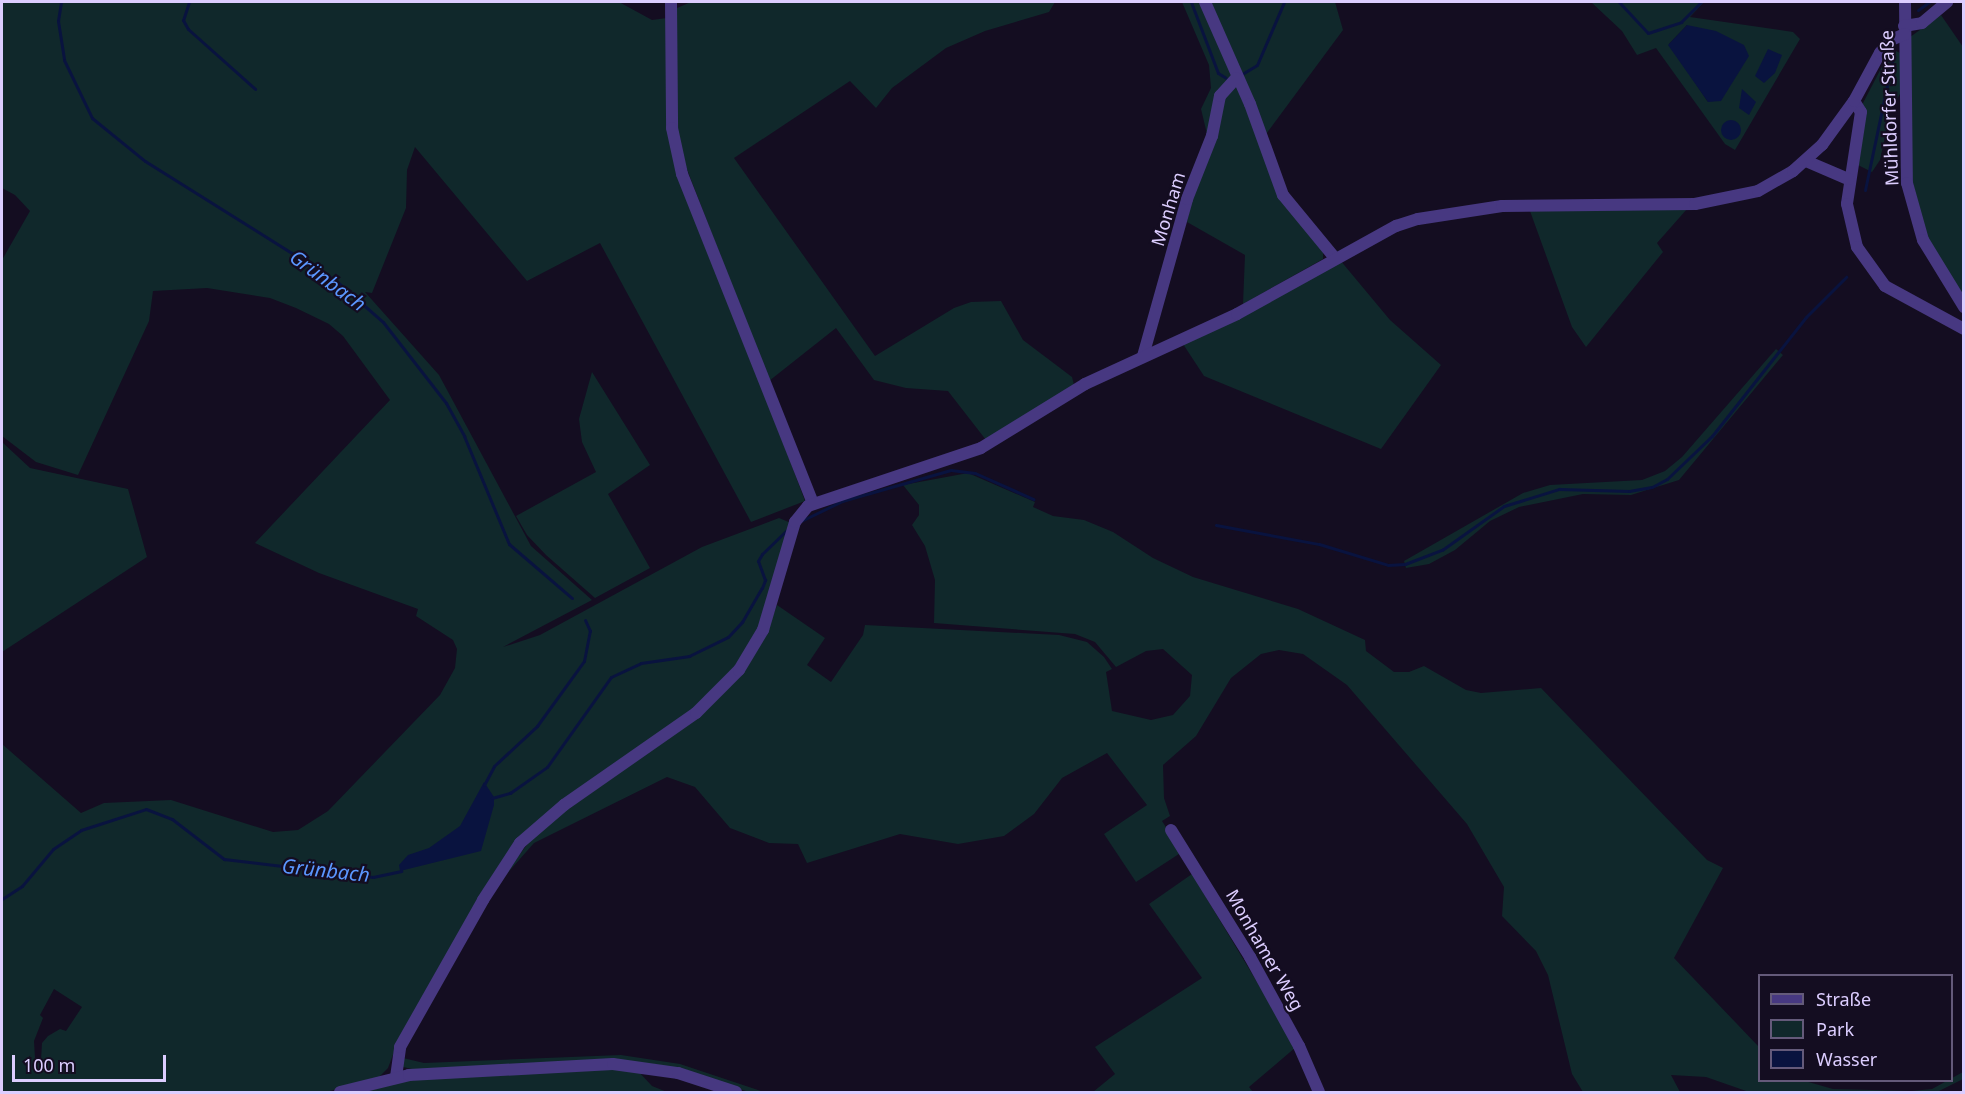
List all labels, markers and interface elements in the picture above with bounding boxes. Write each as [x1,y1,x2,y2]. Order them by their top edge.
street label: Mühldorfer Straße [1875,30,1903,186]
street label: Monham [1147,169,1189,249]
water label: Grünbach [285,244,371,316]
water label: Grünbach [281,853,371,887]
street label: Monhamer Weg [1222,886,1308,1014]
legend [1758,974,1953,1082]
text: Straße [1816,987,1871,1011]
text: Park [1816,1017,1854,1041]
scale bar [15,1043,170,1081]
text: Wasser [1816,1047,1877,1071]
text: 100 m [23,1053,75,1077]

